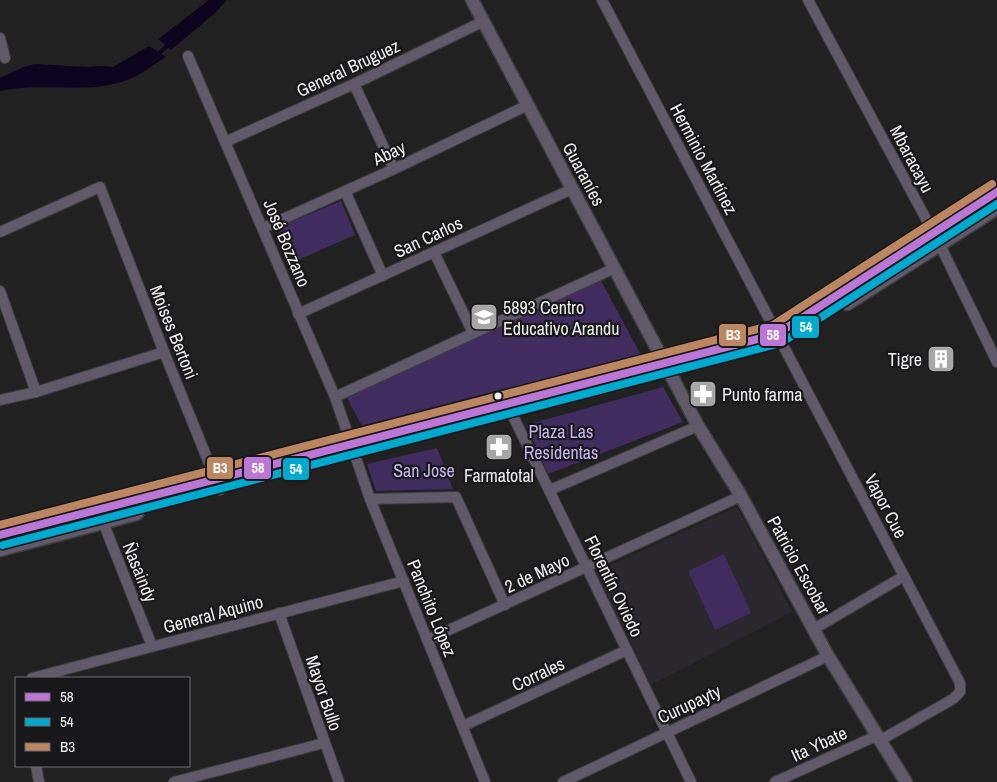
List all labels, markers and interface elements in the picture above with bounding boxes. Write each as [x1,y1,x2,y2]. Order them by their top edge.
street label: General Bruguez [292,33,404,103]
street label: Herminio Martínez [664,99,744,219]
street label: Mbaracayu [884,121,940,197]
street label: Abay [368,134,410,172]
street label: Guaraníes [557,138,611,210]
street label: José Bozzano [257,195,317,291]
street label: San Carlos [390,210,466,264]
street label: Moises Bertoni [144,281,204,383]
place label: 5893 Centro Educativo Arandu [503,295,620,341]
school or university icon: 5893 Centro Educativo Arandu [469,302,499,332]
line badge: 54 [791,315,820,339]
text: 54 [800,318,813,336]
line badge: B3 [718,323,747,347]
line badge: 58 [759,323,787,347]
text: B3 [726,326,740,344]
text: 58 [767,326,779,344]
building icon: Tigre [926,344,956,374]
place label: Tigre [888,347,922,372]
pharmacy icon: Punto farma [688,379,718,409]
place label: Punto farma [722,382,802,407]
unlabelled marker [493,391,503,401]
park label: Plaza Las Residentas [524,419,598,465]
pharmacy icon: Farmatotal [484,432,514,462]
line badge: B3 [206,456,234,480]
line badge: 58 [243,456,272,480]
line badge: 54 [282,457,310,481]
park label: San Jose [393,458,455,483]
text: B3 [213,459,227,477]
text: 58 [252,459,264,477]
text: 54 [290,460,303,478]
place label: Farmatotal [464,463,534,488]
street label: Vapor Cue [859,469,913,543]
street label: Patricio Escobar [762,511,836,619]
street label: Florentín Oviedo [579,531,649,641]
street label: Ñasaindy [117,538,163,606]
street label: 2 de Mayo [500,547,574,599]
street label: Panchito López [401,556,463,660]
street label: General Aquino [160,589,266,639]
street label: Corrales [507,651,569,697]
street label: Mayor Bullo [299,652,349,734]
legend [15,677,190,767]
street label: Curupayty [653,678,725,730]
text: 58 [60,686,74,707]
text: 54 [60,711,74,732]
street label: Ita Ybate [787,720,851,768]
text: B3 [60,736,75,757]

